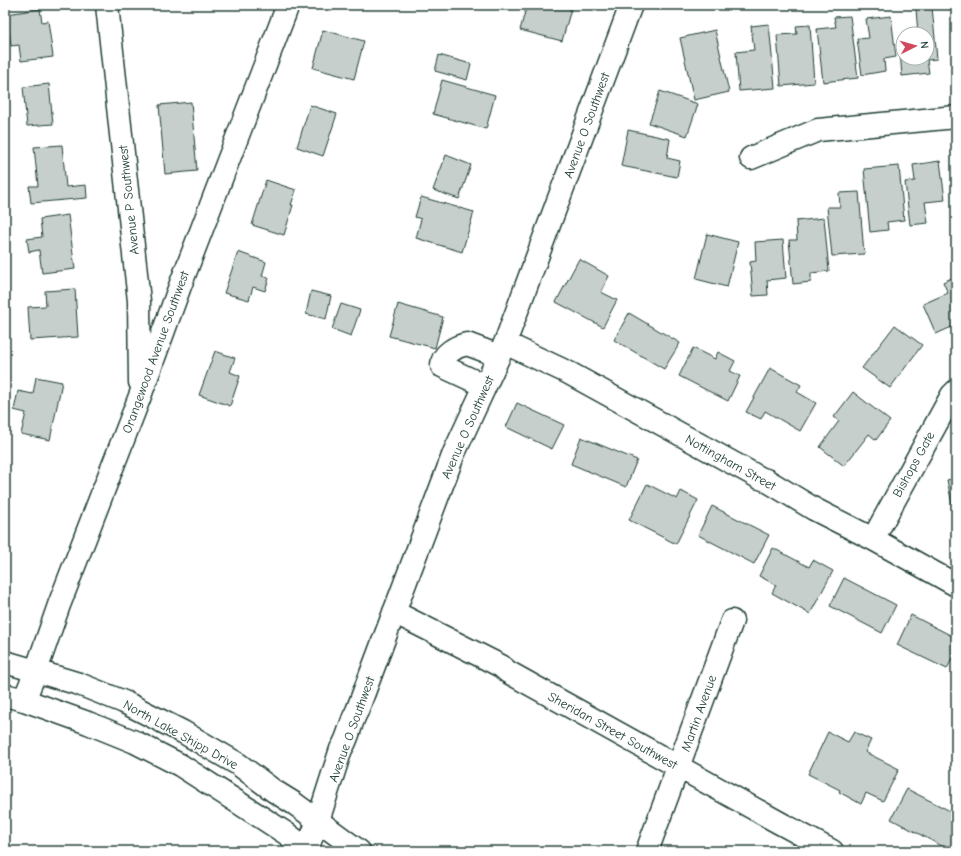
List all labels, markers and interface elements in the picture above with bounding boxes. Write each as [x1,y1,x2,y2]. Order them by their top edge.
north arrow [895,26,935,66]
text: N [918,41,931,49]
street label: Avenue O Southwest [560,69,613,180]
street label: Avenue P Southwest [115,143,142,255]
street label: Orangewood Avenue Southwest [119,268,192,435]
street label: Avenue O Southwest [438,372,497,481]
street label: Bishops Gate [889,428,938,500]
street label: Nottingham Street [683,431,780,494]
street label: Martin Avenue [678,672,719,754]
street label: Avenue O Southwest [325,673,378,784]
street label: Sheridan Street Southwest [546,689,681,773]
street label: North Lake Shipp Drive [121,697,241,772]

